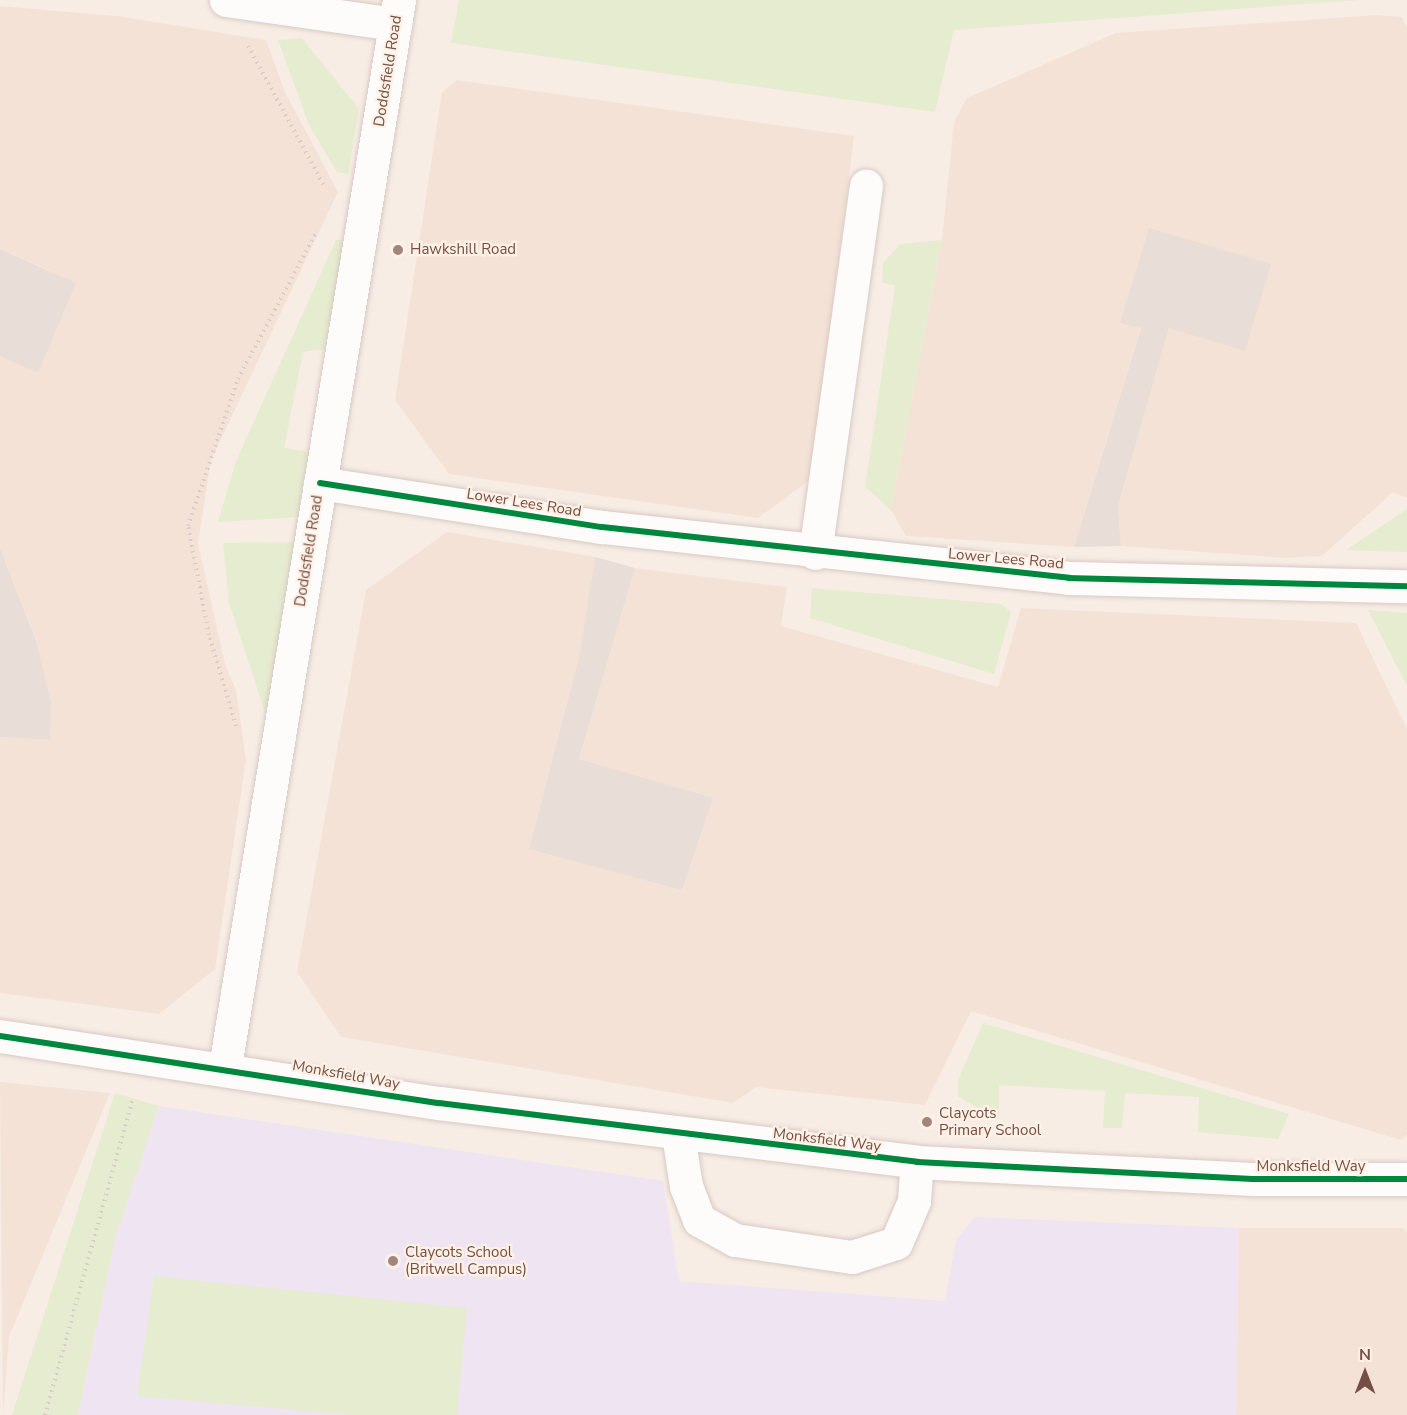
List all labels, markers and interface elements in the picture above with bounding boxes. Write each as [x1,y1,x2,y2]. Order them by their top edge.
street label: Doddsfield Road [370,14,406,128]
place label: Hawkshill Road [410,241,516,259]
marker: Hawkshill Road [391,243,405,257]
street label: Lower Lees Road [465,485,583,521]
street label: Doddsfield Road [291,494,327,608]
street label: Lower Lees Road [947,545,1065,573]
street label: Monksfield Way [291,1057,401,1093]
place label: Claycots Primary School [939,1104,1041,1139]
marker: Claycots Primary School [920,1115,934,1129]
street label: Monksfield Way [772,1124,882,1156]
street label: Monksfield Way [1257,1158,1365,1176]
place label: Claycots School (Britwell Campus) [405,1243,527,1278]
marker: Claycots School (Britwell Campus) [386,1254,400,1268]
north arrow [1335,1343,1395,1403]
text: N [1359,1344,1371,1366]

